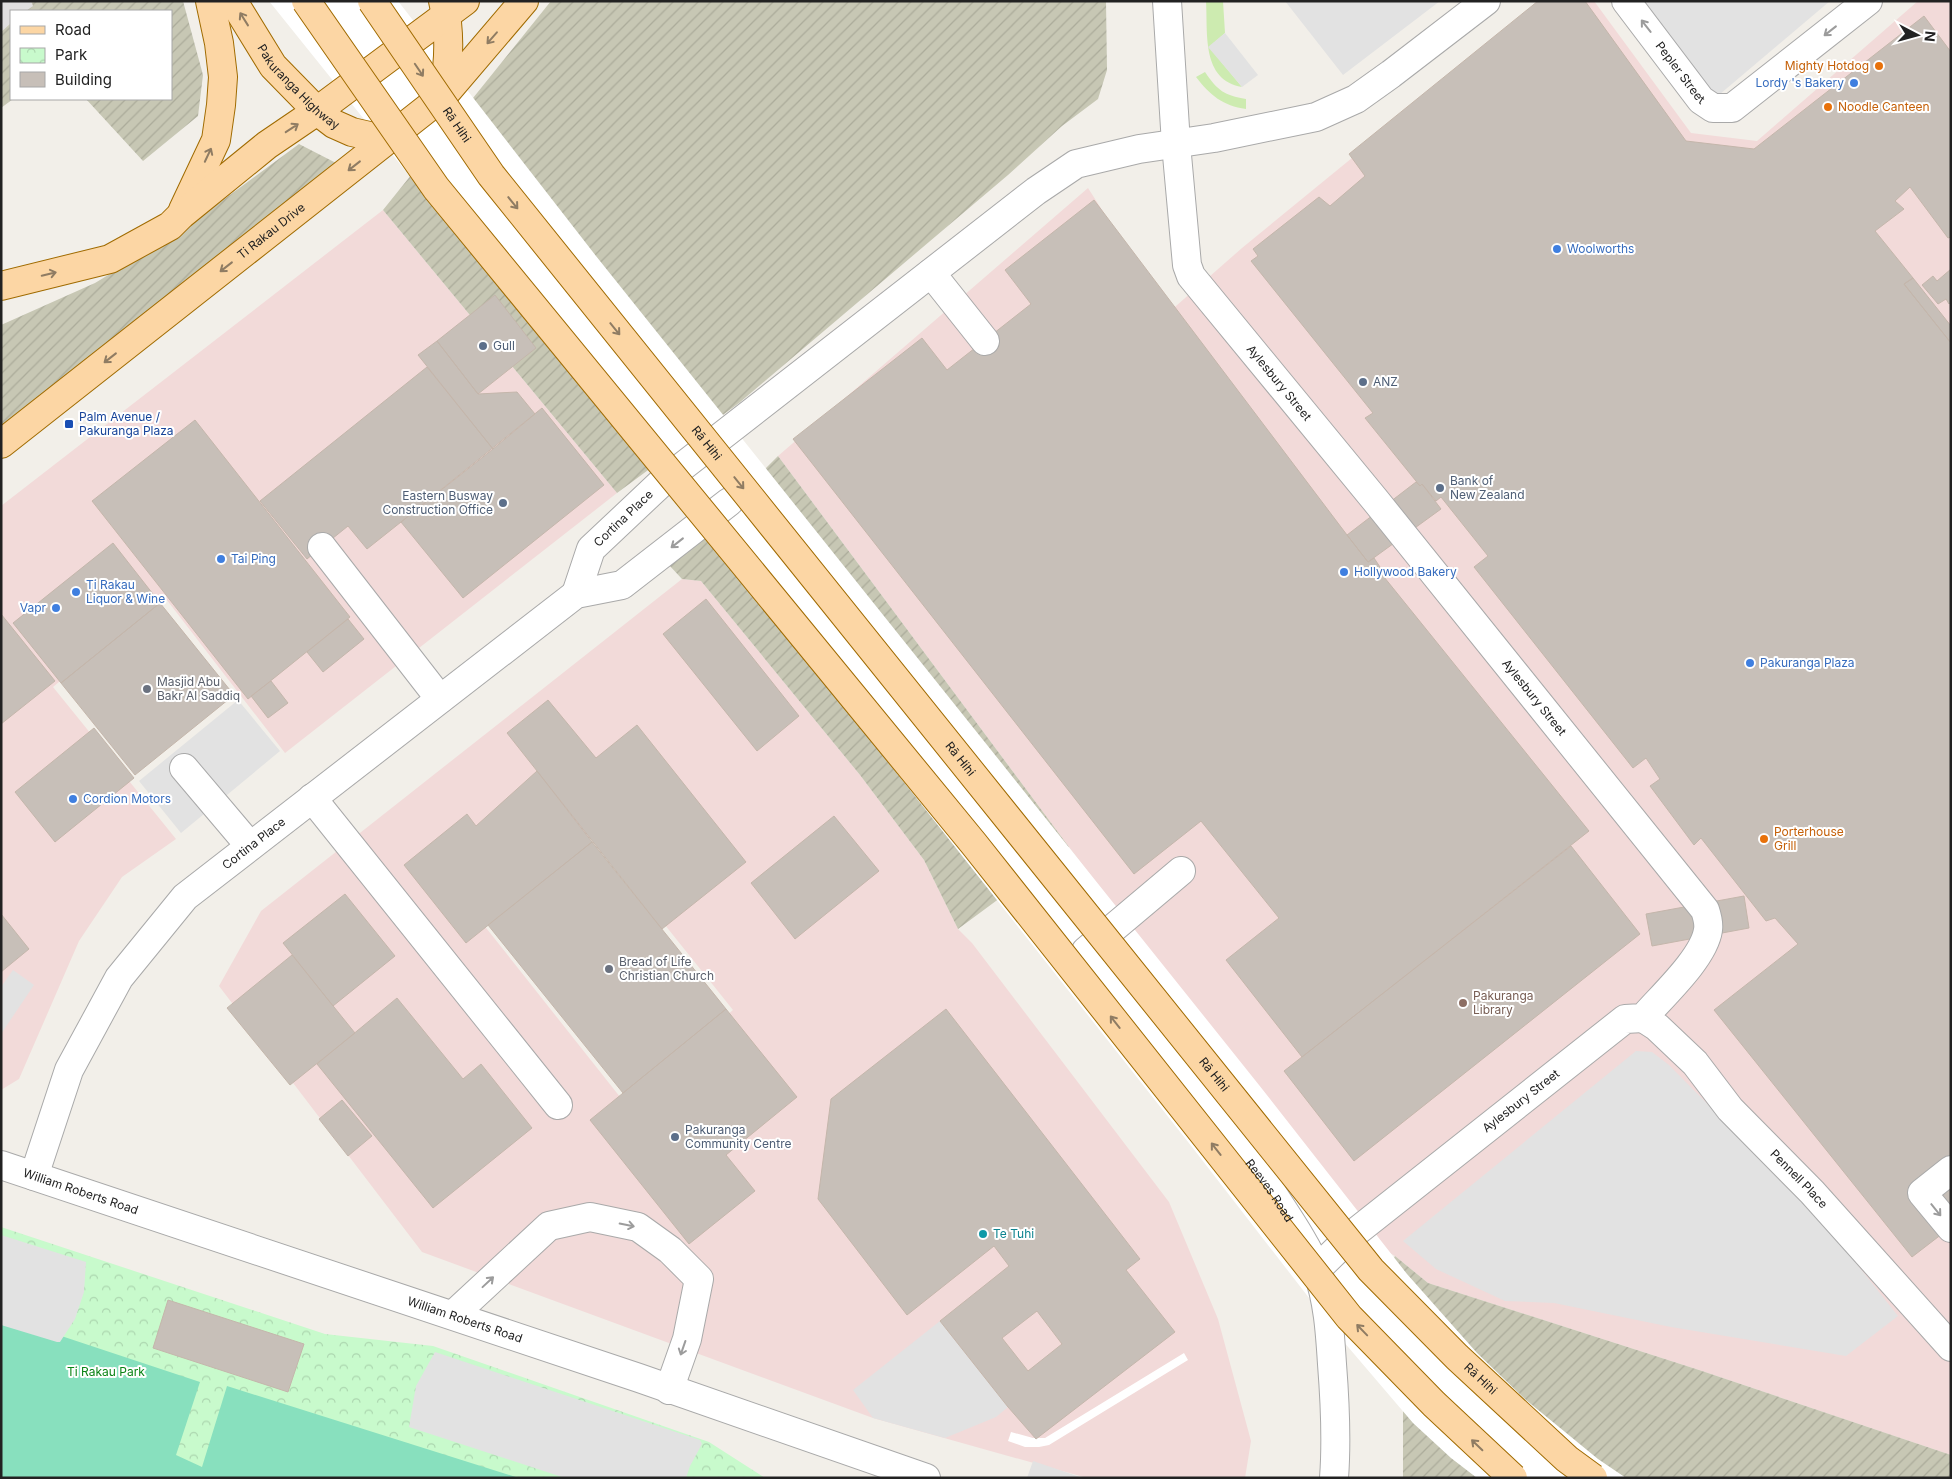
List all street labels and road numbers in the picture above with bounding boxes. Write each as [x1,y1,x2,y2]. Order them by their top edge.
street label: Pepler Street [1653,39,1708,107]
street label: Pakuranga Highway [254,41,342,133]
street label: Rā Hihi [440,104,475,145]
street label: Ti Rakau Drive [234,200,308,262]
street label: Aylesbury Street [1244,342,1315,424]
street label: Rā Hihi [689,423,725,463]
street label: Cortina Place [590,487,656,550]
street label: Aylesbury Street [1499,656,1570,738]
street label: Rā Hihi [942,739,979,779]
street label: Cortina Place [219,814,288,872]
street label: Rā Hihi [1196,1054,1233,1095]
street label: Aylesbury Street [1479,1066,1562,1135]
street label: Pennell Place [1767,1146,1831,1211]
street label: Reeves Road [1242,1156,1297,1225]
street label: William Roberts Road [21,1165,140,1217]
street label: William Roberts Road [406,1293,524,1346]
street label: Rā Hihi [1461,1359,1501,1397]

